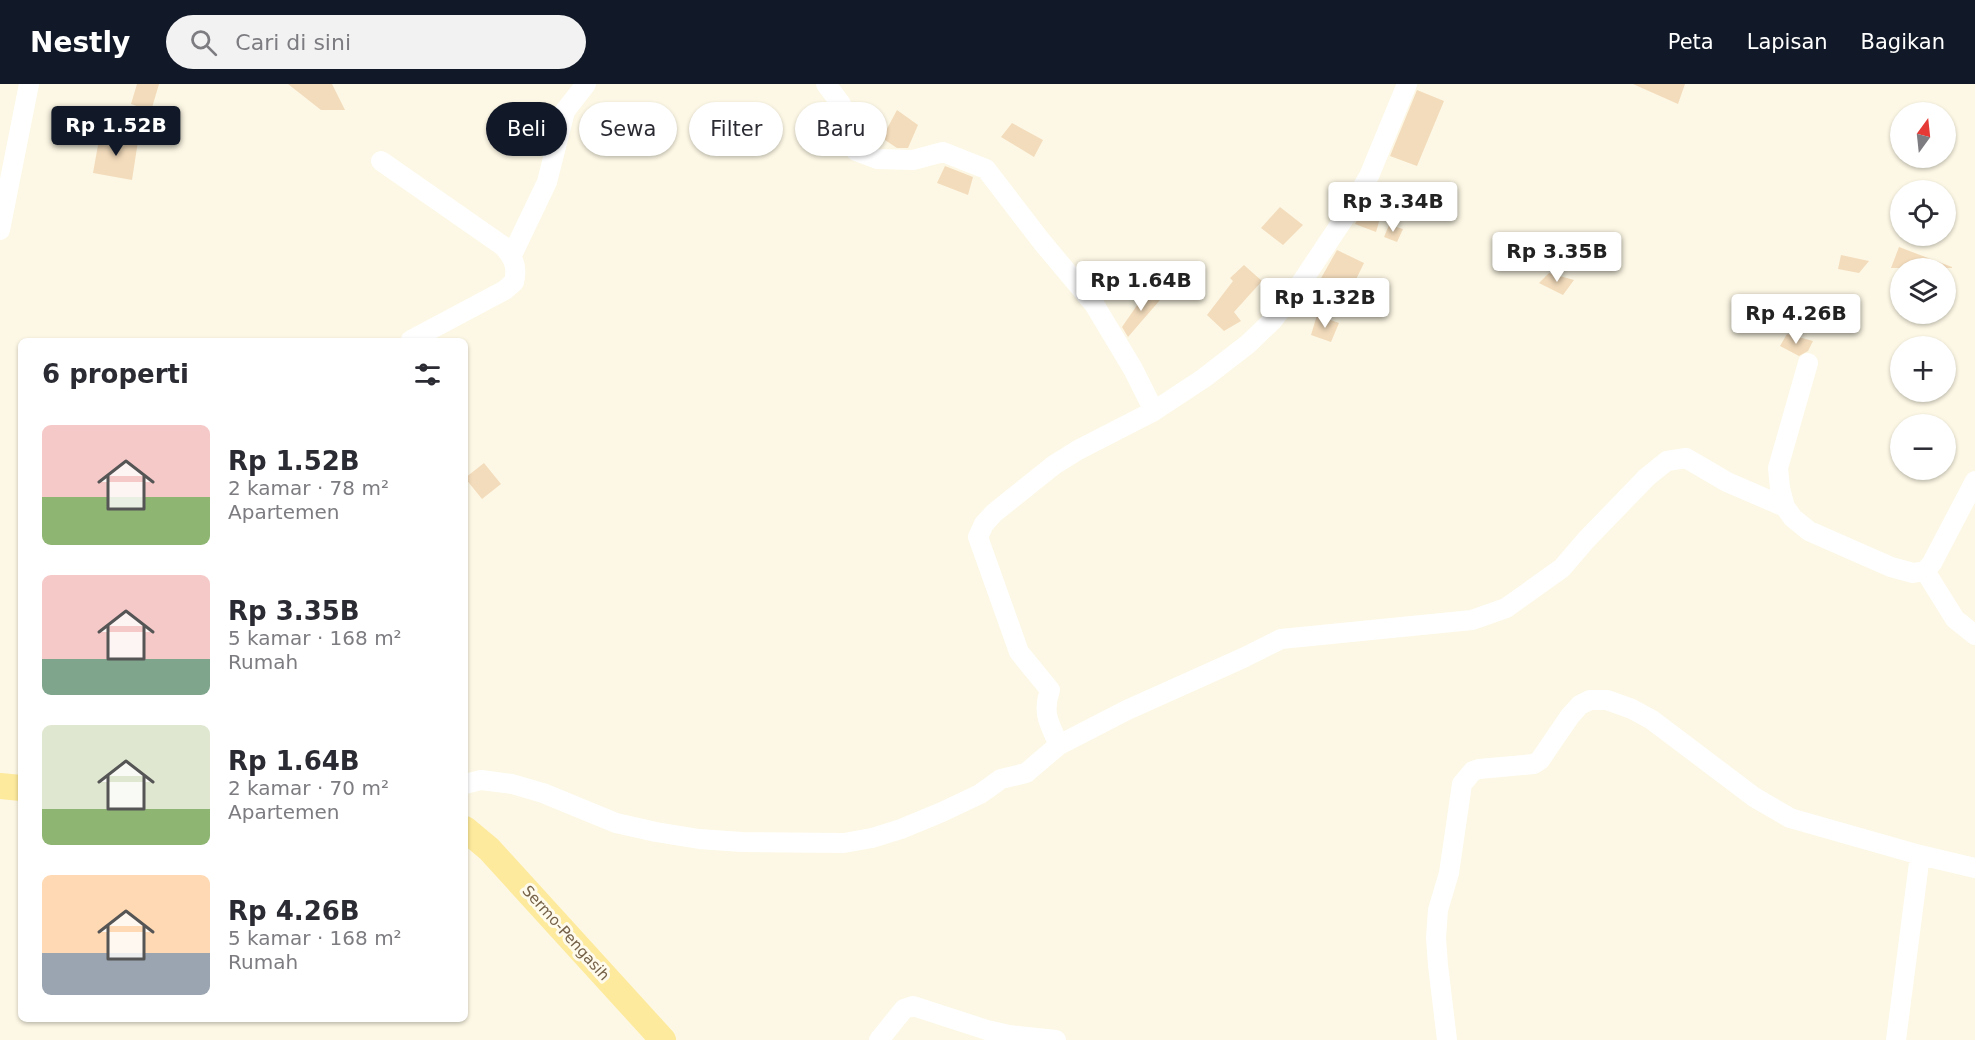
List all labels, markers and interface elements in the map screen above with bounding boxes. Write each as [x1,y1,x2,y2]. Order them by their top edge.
search box [166,15,586,69]
text: Nestly [30,26,130,59]
icon: search [187,26,220,59]
text: Cari di sini [235,30,351,55]
text: Peta [1668,30,1714,54]
text: Lapisan [1747,30,1828,54]
text: Bagikan [1861,30,1945,54]
chip: Beli [486,102,567,156]
chip: Sewa [579,102,677,156]
chip: Filter [689,102,783,156]
chip: Baru [795,102,887,156]
north arrow [1890,102,1956,168]
map controls [1890,102,1956,480]
pin: Rp 1.52B [54,106,178,157]
text: Rp 1.52B [65,113,167,137]
button: locate [1890,180,1956,246]
pin: Rp 3.34B [1331,182,1455,233]
text: Rp 3.34B [1342,189,1444,213]
pin: Rp 3.35B [1495,232,1619,283]
text: Rp 3.35B [1506,239,1608,263]
button: layers [1890,258,1956,324]
pin: Rp 1.64B [1079,261,1203,312]
text: Rp 1.64B [1090,268,1192,292]
pin: Rp 1.32B [1263,278,1387,329]
text: Rp 1.32B [1274,285,1376,309]
pin: Rp 4.26B [1734,294,1858,345]
text: Rp 4.26B [1745,301,1847,325]
button: + [1890,336,1956,402]
icon: filters [411,358,444,391]
text: 6 properti [42,359,189,389]
button: − [1890,414,1956,480]
text: Rp 1.52B [228,446,360,476]
icon: home [90,449,162,521]
text: 2 kamar · 78 m² [228,476,389,500]
text: Apartemen [228,500,339,524]
text: Rp 3.35B [228,596,360,626]
icon: home [90,599,162,671]
text: 5 kamar · 168 m² [228,626,402,650]
text: Rumah [228,650,298,674]
text: Rp 1.64B [228,746,360,776]
icon: home [90,749,162,821]
text: 2 kamar · 70 m² [228,776,389,800]
text: Apartemen [228,800,339,824]
street label: Sermo-Pengasih [519,882,613,984]
text: Rp 4.26B [228,896,360,926]
icon: home [90,899,162,971]
text: 5 kamar · 168 m² [228,926,402,950]
text: Rumah [228,950,298,974]

